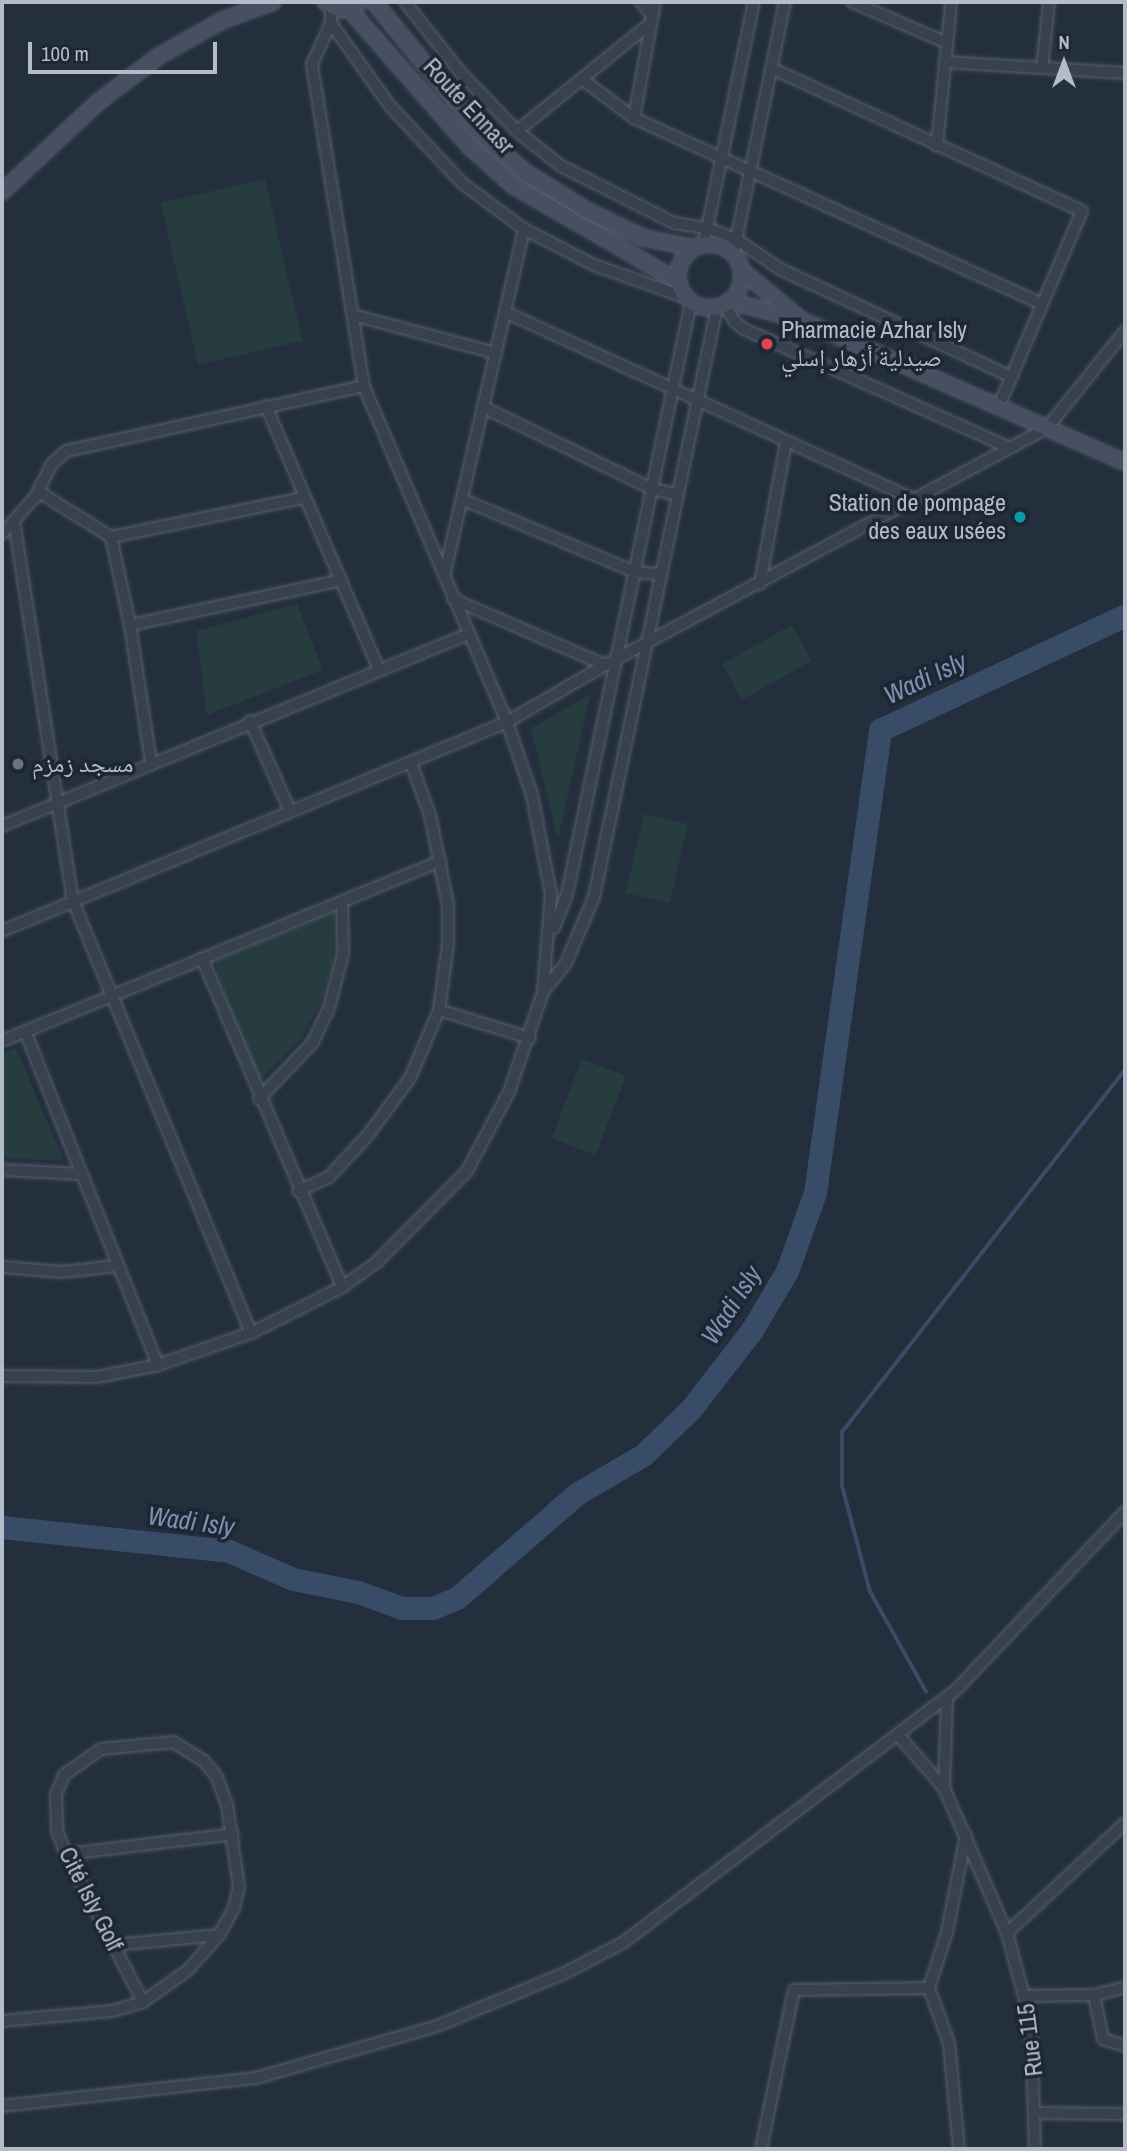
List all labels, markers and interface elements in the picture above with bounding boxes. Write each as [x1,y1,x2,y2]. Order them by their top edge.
scale bar [32,28,220,72]
north arrow [1029,28,1099,98]
text: N [1058,29,1070,55]
text: 100 m [41,39,89,68]
street label: Route Ennasr [417,52,521,160]
place label: Pharmacie Azhar Isly صيدلية أزهار إسلي [781,316,968,372]
marker: Pharmacie Azhar Isly صيدلية أزهار إسلي [759,336,775,352]
place label: Station de pompage des eaux usées [829,489,1006,545]
marker: Station de pompage des eaux usées [1012,509,1028,525]
water label: Wadi Isly [879,645,971,711]
place label: مسجد زمزم [32,750,133,778]
marker: مسجد زمزم [10,756,26,772]
water label: Wadi Isly [694,1260,768,1350]
water label: Wadi Isly [146,1499,236,1543]
street label: Cité Isly Golf [53,1842,129,1956]
street label: Rue 115 [1011,2002,1049,2078]

